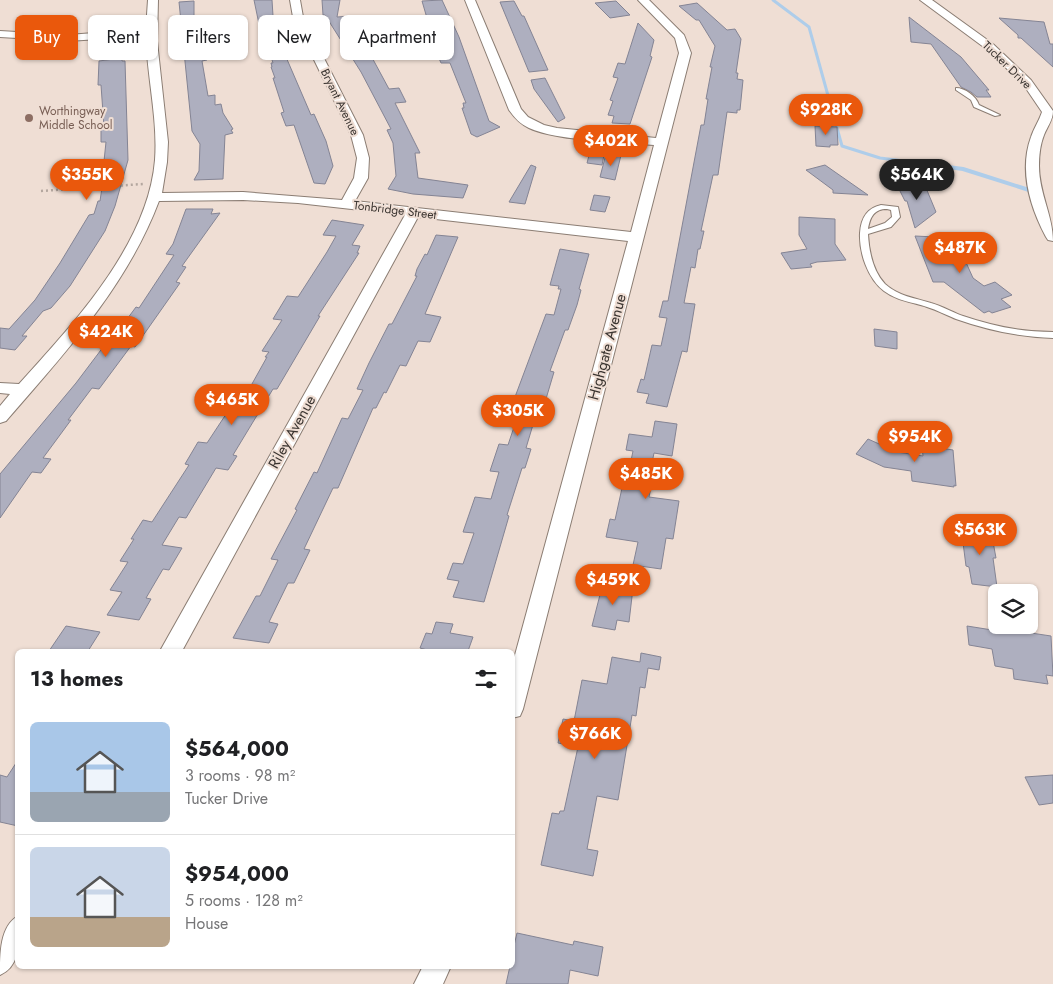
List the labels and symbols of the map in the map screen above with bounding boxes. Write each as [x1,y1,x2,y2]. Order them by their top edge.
street label: Tucker Drive [978,37,1036,93]
street label: Bryant Avenue [316,66,364,138]
pin: $928K [791,94,861,136]
place label: Worthingway Middle School [39,102,113,134]
marker: Worthingway Middle School [23,112,35,124]
pin: $402K [576,124,646,167]
pin: $355K [52,158,122,201]
pin: $564K [882,158,952,201]
street label: Tonbridge Street [353,196,438,224]
pin: $487K [925,232,995,274]
street label: Highgate Avenue [582,291,632,403]
pin: $424K [71,316,141,358]
pin: $465K [197,384,267,426]
street label: Riley Avenue [263,391,321,473]
pin: $305K [483,394,553,437]
pin: $954K [880,420,950,463]
pin: $485K [611,458,681,500]
pin: $563K [945,514,1015,556]
pin: $459K [578,564,648,606]
pin: $766K [560,718,630,760]

